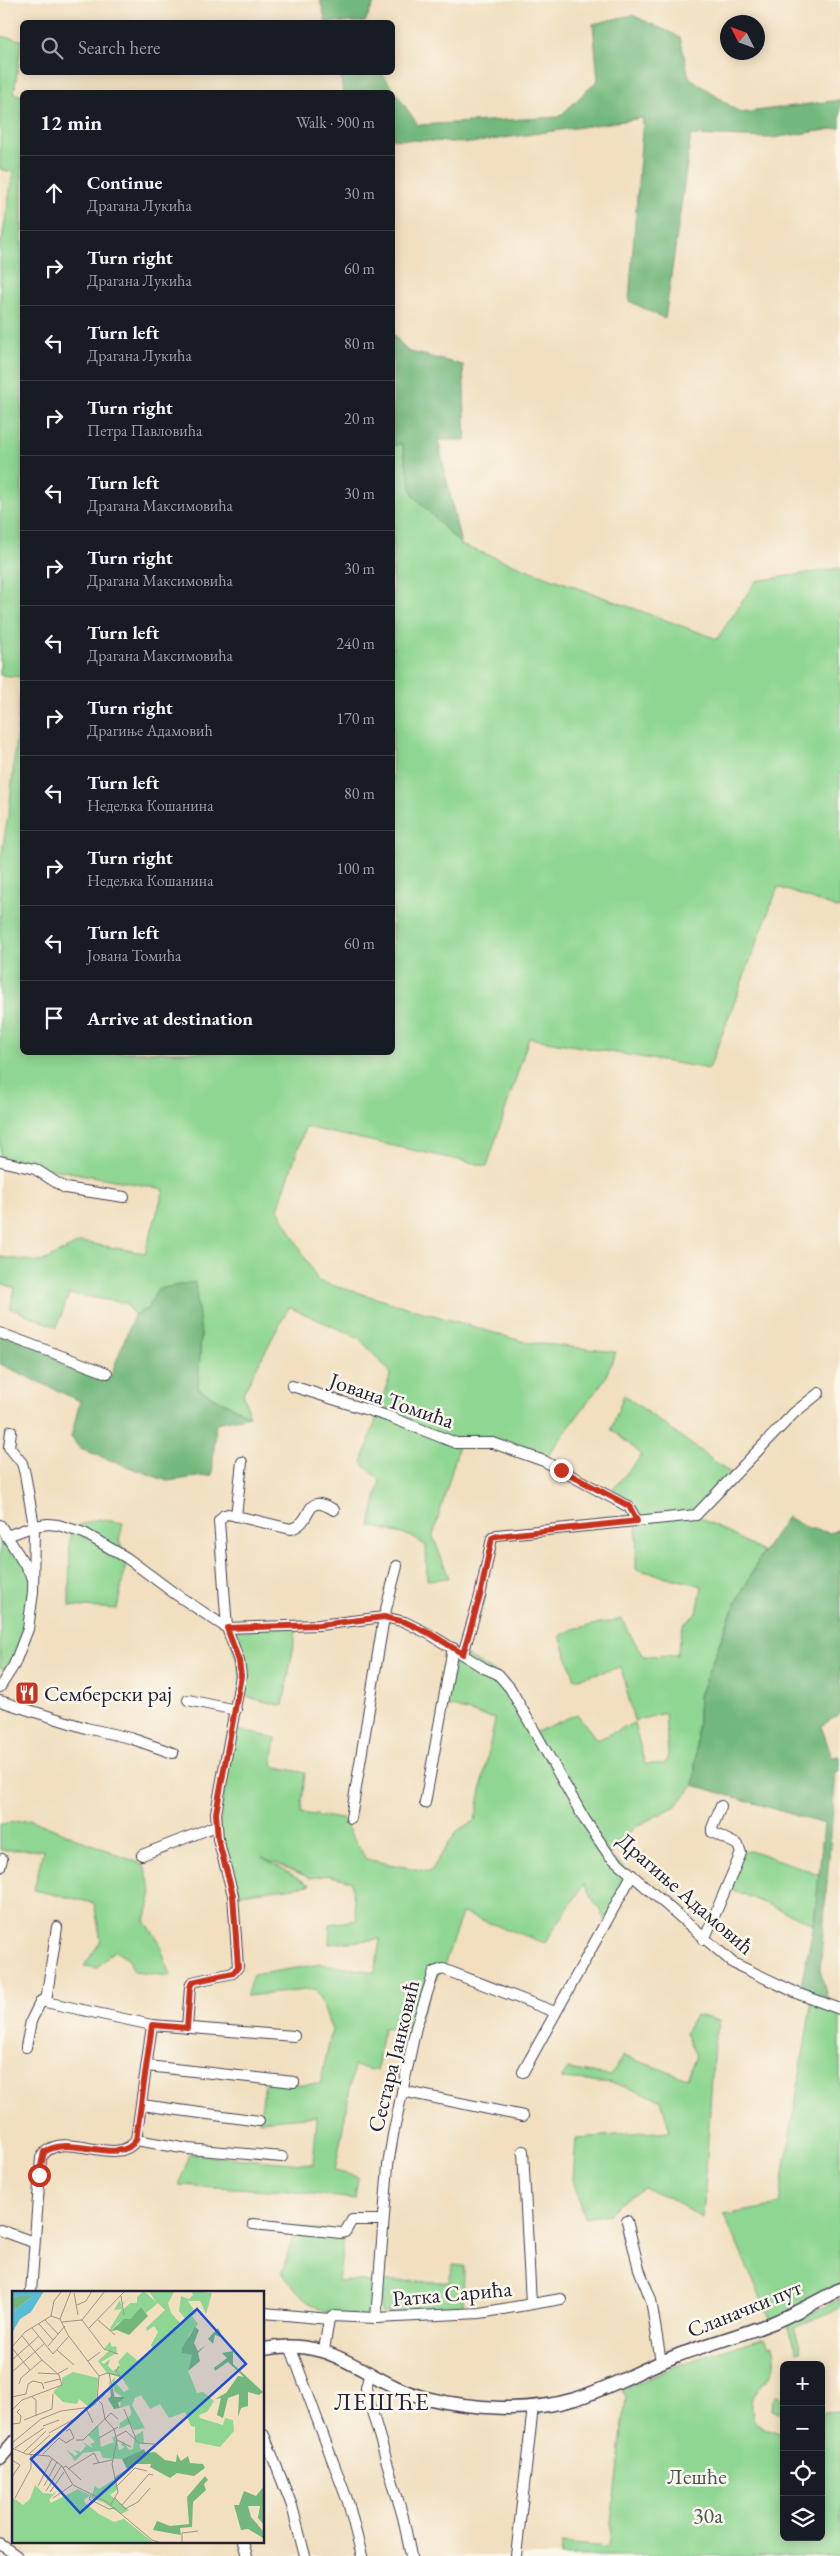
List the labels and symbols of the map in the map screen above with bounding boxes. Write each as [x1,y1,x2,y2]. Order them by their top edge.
north arrow [720,15,765,60]
street label: Јована Томића [324,1365,458,1435]
route end [550,1459,573,1482]
place label: Семберски рај [44,1679,172,1708]
restaurant icon: Семберски рај [14,1680,40,1706]
street label: Драгиње Адамовић [611,1826,760,1961]
street label: Сестара Јанковић [361,1977,426,2135]
route start [28,2164,51,2187]
street label: Сланачки пут [683,2272,806,2345]
street label: Ратка Сарића [391,2274,513,2313]
inset map [12,2291,265,2544]
district label: ЛЕШЋЕ [334,2385,430,2417]
park label: Лешће [667,2462,727,2491]
park label: 30a [693,2501,723,2530]

